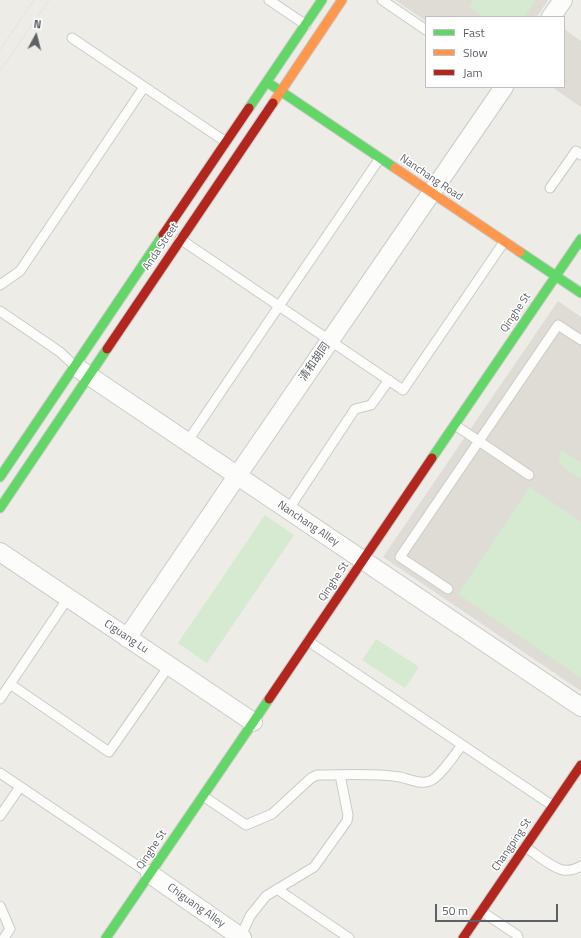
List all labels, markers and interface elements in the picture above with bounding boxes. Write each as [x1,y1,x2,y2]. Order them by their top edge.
north arrow [16,16,56,56]
text: N [33,16,42,32]
legend [425,16,565,88]
text: Fast [463,23,485,42]
text: Slow [463,43,488,62]
text: Jam [463,63,483,82]
street label: Nanchang Road [397,152,465,204]
street label: Anda Street [140,221,182,273]
street label: Qinghe St [498,291,534,335]
street label: 清和胡同 [297,340,333,384]
street label: Nanchang Alley [275,499,341,549]
street label: Qinghe St [316,560,352,604]
street label: Ciguang Lu [101,617,151,657]
street label: Changping St [490,816,534,874]
street label: Qinghe St [134,828,170,872]
street label: Chiguang Alley [164,881,228,931]
scale bar [437,896,560,922]
text: 50 m [442,901,468,920]

